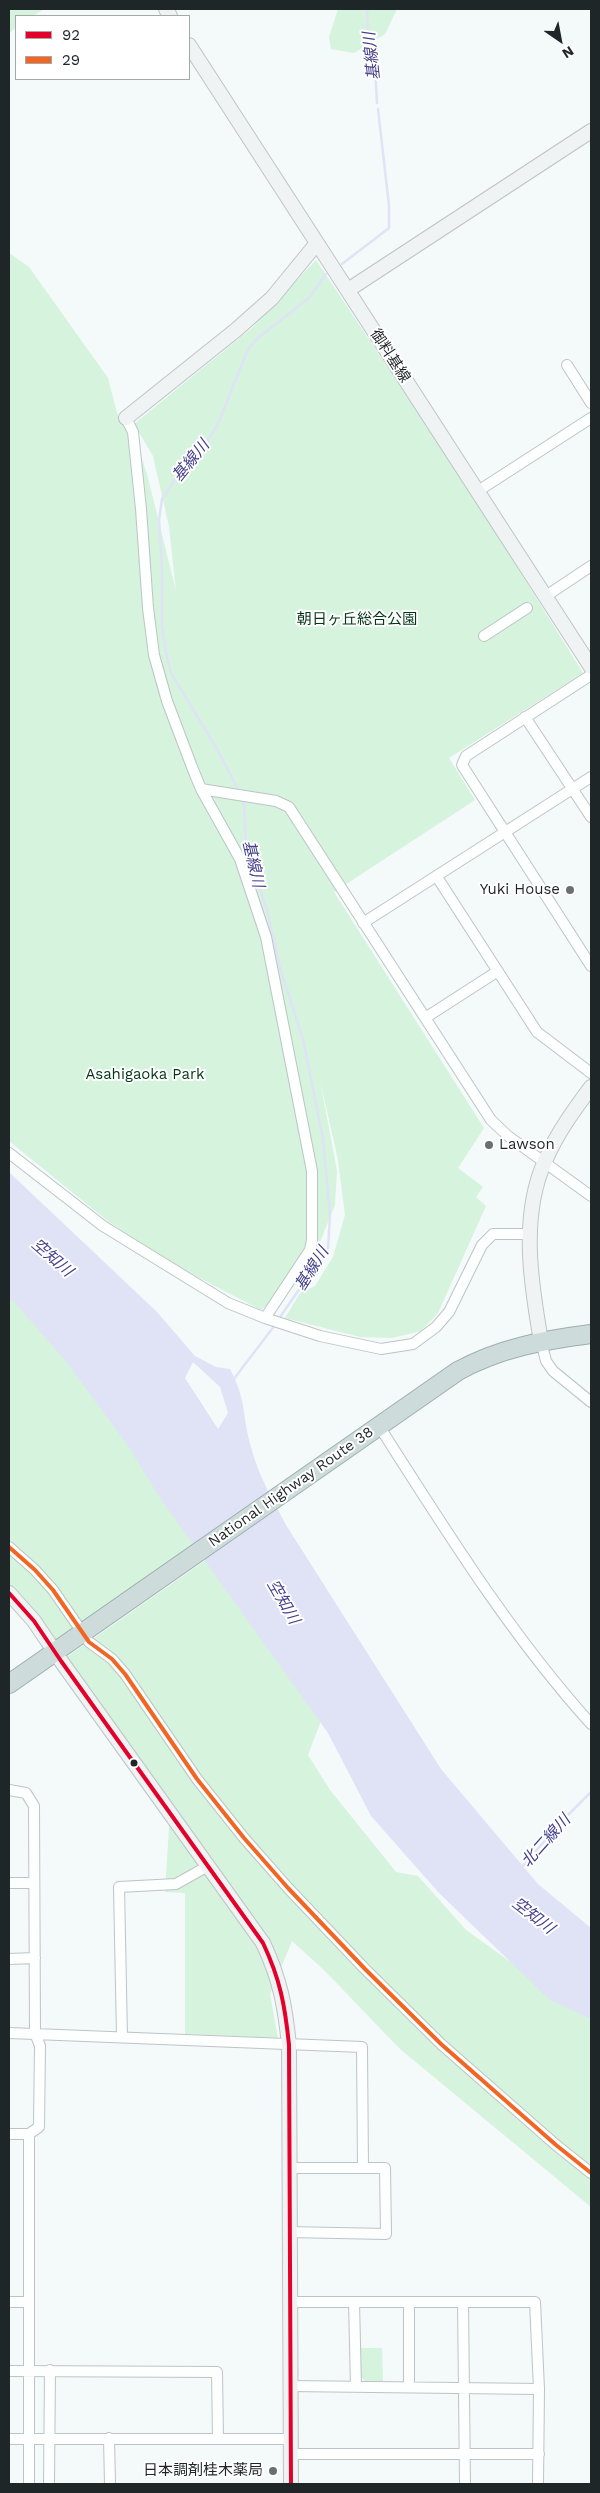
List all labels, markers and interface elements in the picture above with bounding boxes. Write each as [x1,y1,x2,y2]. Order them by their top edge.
legend [15,15,190,80]
north arrow [535,15,585,65]
text: 92 [62,26,80,44]
water label: 基線川 [360,31,384,81]
text: N [559,43,577,62]
text: 29 [62,51,80,69]
street label: 御料基線 [366,326,414,386]
water label: 基線川 [168,436,214,486]
park label: 朝日ヶ丘総合公園 [297,611,417,629]
water label: 基線川 [238,838,268,890]
place label: Yuki House [480,881,560,899]
marker: Yuki House [564,884,576,896]
park label: Asahigaoka Park [85,1066,205,1084]
place label: Lawson [499,1136,555,1154]
marker: Lawson [483,1139,495,1151]
water label: 空知川 [28,1235,76,1281]
water label: 基線川 [291,1244,333,1294]
street label: National Highway Route 38 [205,1423,377,1551]
water label: 空知川 [263,1576,303,1628]
unlabelled marker [129,1758,139,1768]
water label: 北二線川 [517,1811,575,1871]
water label: 空知川 [508,1894,558,1938]
place label: 日本調剤桂木薬局 [143,2462,263,2480]
marker: 日本調剤桂木薬局 [267,2465,279,2477]

